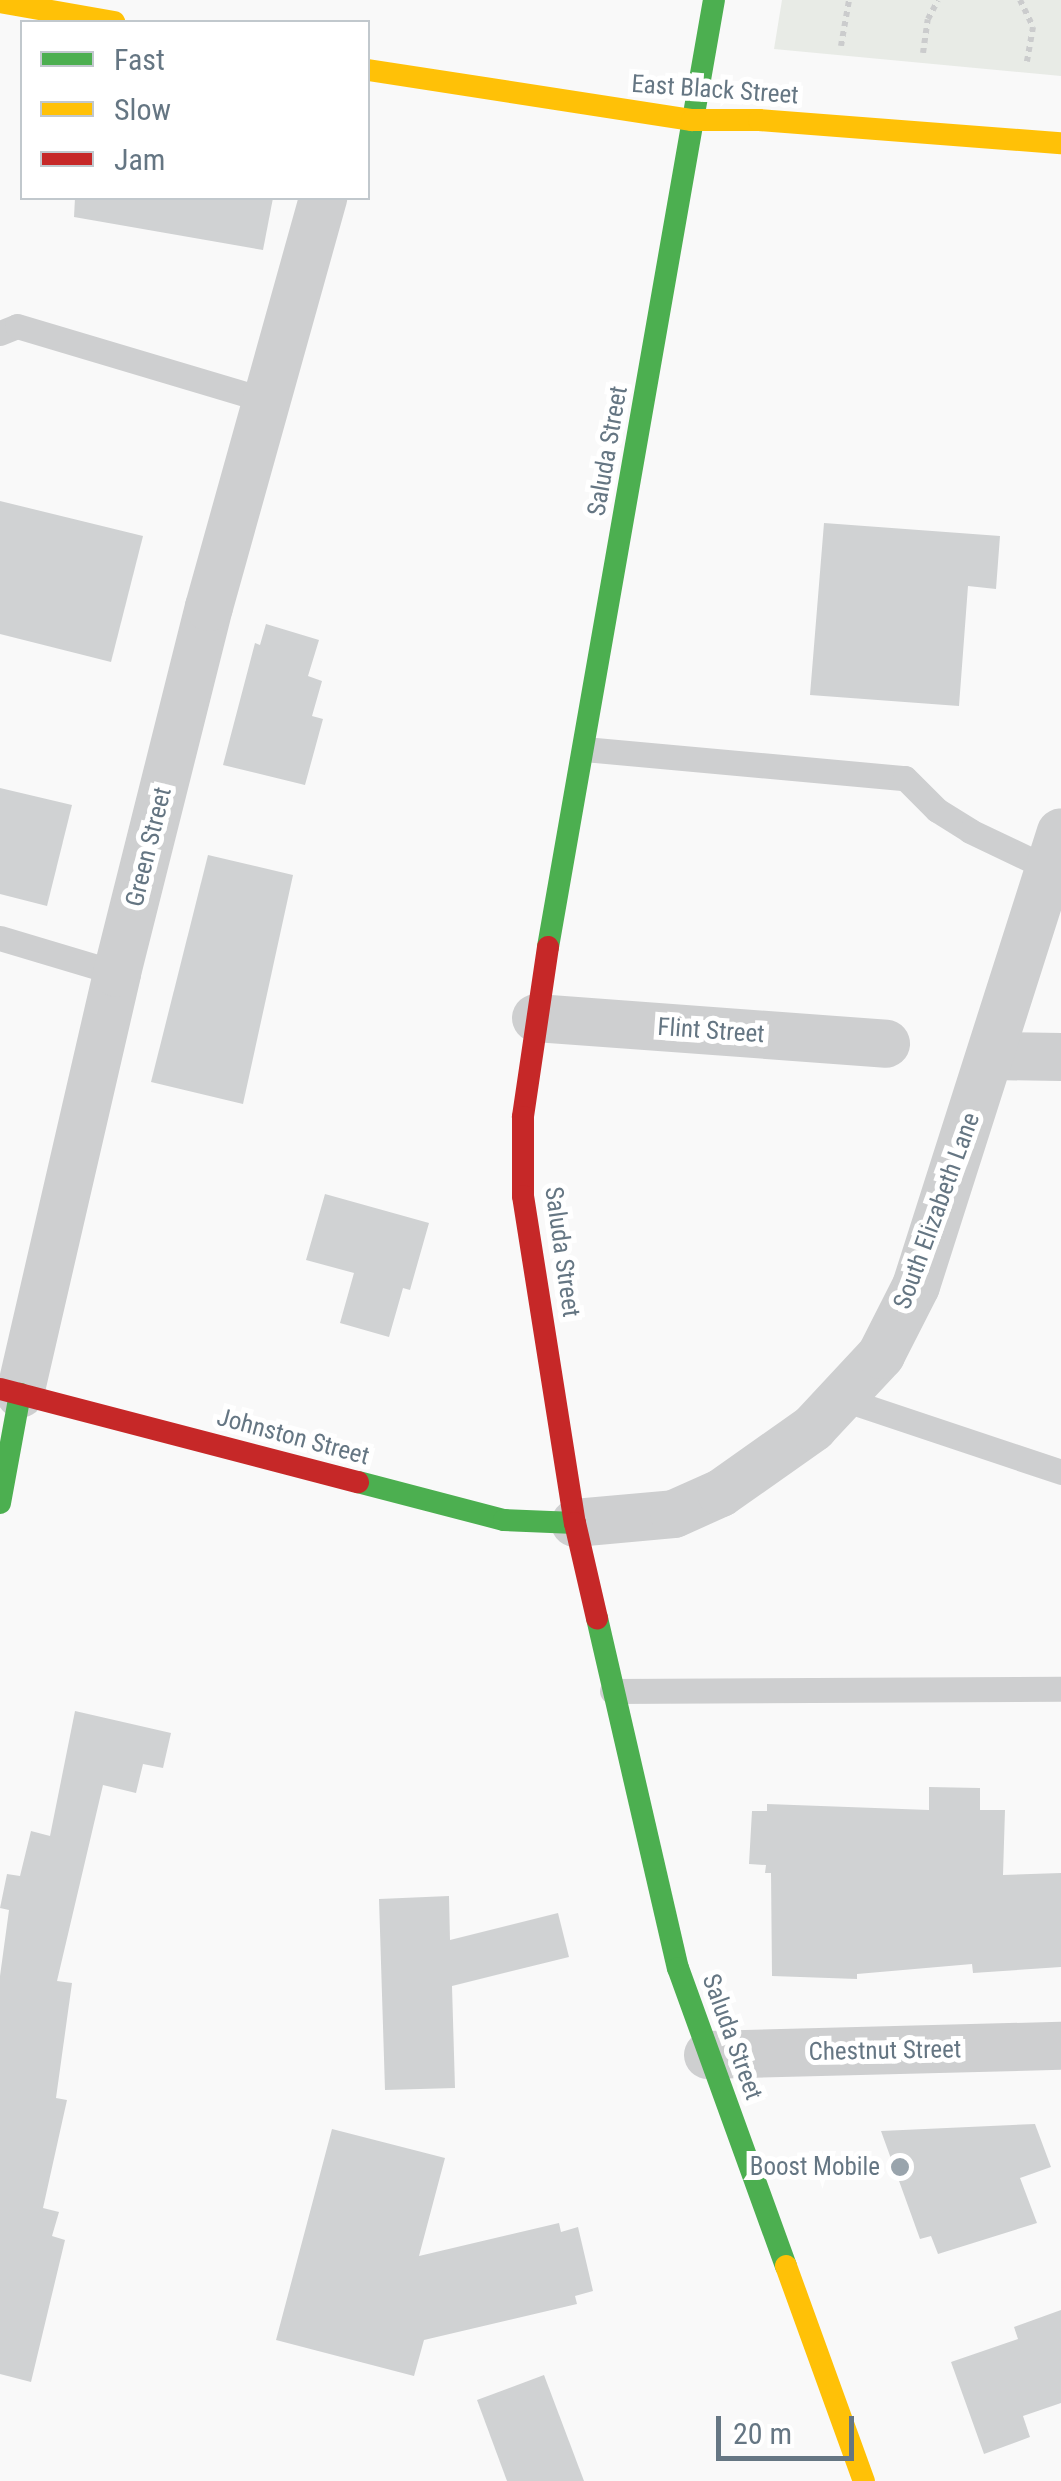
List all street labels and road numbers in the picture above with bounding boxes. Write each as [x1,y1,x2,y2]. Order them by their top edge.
street label: East Black Street [630,69,800,111]
street label: Saluda Street [582,384,634,518]
street label: Green Street [120,784,178,910]
street label: Flint Street [656,1012,766,1050]
street label: South Elizabeth Lane [888,1109,986,1313]
street label: Saluda Street [538,1185,586,1319]
street label: Johnston Street [214,1402,372,1472]
street label: Saluda Street [695,1970,769,2104]
street label: Chestnut Street [808,2035,962,2067]

